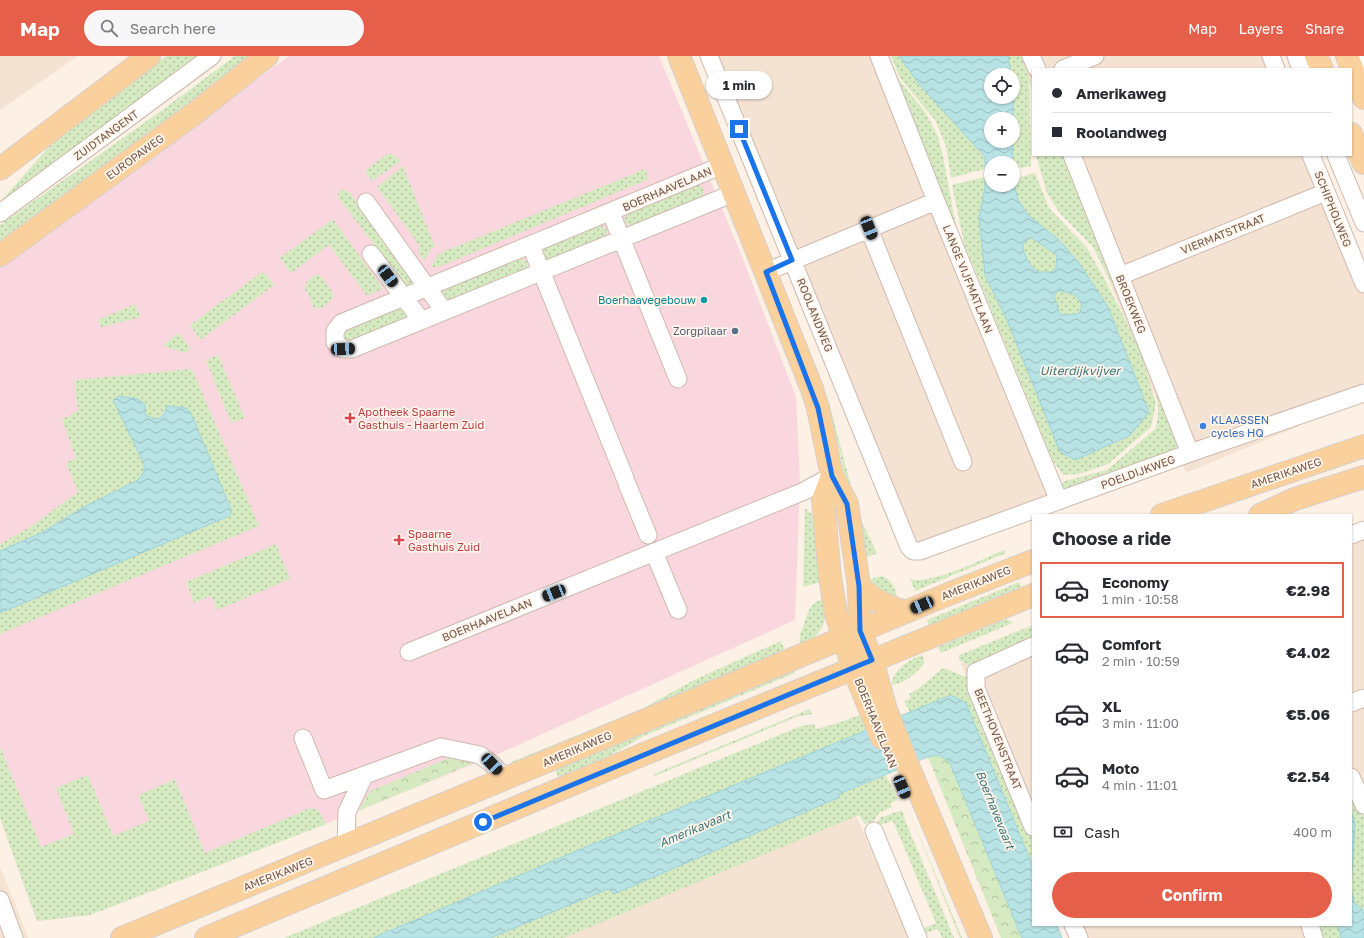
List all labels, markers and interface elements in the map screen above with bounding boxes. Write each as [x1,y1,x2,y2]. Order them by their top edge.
search box [84,10,364,46]
text: Map [20,17,60,40]
icon: search [98,17,120,39]
text: Search here [130,19,216,37]
text: Map [1188,20,1217,37]
text: Layers [1239,20,1283,37]
text: Share [1305,20,1344,37]
map controls [984,68,1020,192]
button: locate [984,68,1020,104]
callout: 1 min [706,71,772,99]
text: 1 min [723,77,755,93]
text: Amerikaweg [1076,84,1166,102]
street label: ZUIDTANGENT [71,107,141,162]
button: + [984,112,1020,148]
route end [730,120,748,138]
text: Roolandweg [1076,123,1167,141]
street label: EUROPAWEG [103,131,166,182]
button: − [984,156,1020,192]
street label: BOERHAAVELAAN [620,164,714,213]
street label: SCHIPHOLWEG [1312,169,1355,249]
street label: VIERMATSTRAAT [1179,211,1267,256]
car [859,215,879,241]
street label: LANGE VIJFMATLAAN [941,223,996,335]
car [376,263,400,289]
street label: BROEKWEG [1114,272,1149,335]
street label: ROOLANDWEG [795,276,836,354]
place label: Boerhaavegebouw [598,293,696,306]
marker: Boerhaavegebouw [699,295,709,305]
place label: Zorgpilaar [673,324,728,337]
marker: Zorgpilaar [730,326,740,336]
car [331,342,355,356]
water label: Uiterdijkvijver [1040,363,1122,378]
place label: Apotheek Spaarne Gasthuis - Haarlem Zuid [358,405,484,431]
marker: Apotheek Spaarne Gasthuis - Haarlem Zuid [345,413,355,423]
place label: KLAASSEN cycles HQ [1211,413,1269,439]
marker: KLAASSEN cycles HQ [1198,421,1208,431]
street label: POELDIJKWEG [1099,452,1177,491]
street label: AMERIKAWEG [1249,454,1323,491]
place label: Spaarne Gasthuis Zuid [408,527,480,553]
text: Choose a ride [1052,527,1171,549]
marker: Spaarne Gasthuis Zuid [393,534,405,546]
street label: AMERIKAWEG [939,563,1013,602]
icon: car [1054,572,1090,608]
text: Economy [1102,573,1169,591]
text: €2.98 [1286,581,1330,599]
car [541,583,567,603]
text: 1 min · 10:58 [1102,591,1179,607]
car [909,595,935,615]
street label: BOERHAAVELAAN [440,596,534,644]
icon: car [1054,634,1090,670]
text: Comfort [1102,635,1161,653]
text: €4.02 [1286,643,1330,661]
text: 2 min · 10:59 [1102,653,1180,669]
street label: BOERHAAVELAAN [852,676,900,770]
street label: BEETHOVENSTRAAT [972,686,1025,792]
icon: car [1054,696,1090,732]
text: XL [1102,697,1121,715]
text: €5.06 [1286,705,1330,723]
text: 3 min · 11:00 [1102,715,1179,731]
street label: AMERIKAWEG [540,728,614,769]
car [479,751,505,777]
icon: car [1054,758,1090,794]
text: Moto [1102,759,1139,777]
text: €2.54 [1287,767,1330,785]
water label: Boerhavevaart [973,768,1019,853]
car [892,774,912,800]
text: 4 min · 11:01 [1102,777,1177,793]
water label: Amerikavaart [657,806,734,850]
route start [474,813,492,831]
icon: cash [1052,821,1074,843]
text: Cash [1084,823,1120,841]
text: 400 m [1293,824,1332,840]
street label: AMERIKAWEG [241,854,315,893]
button: Confirm [1052,872,1332,918]

